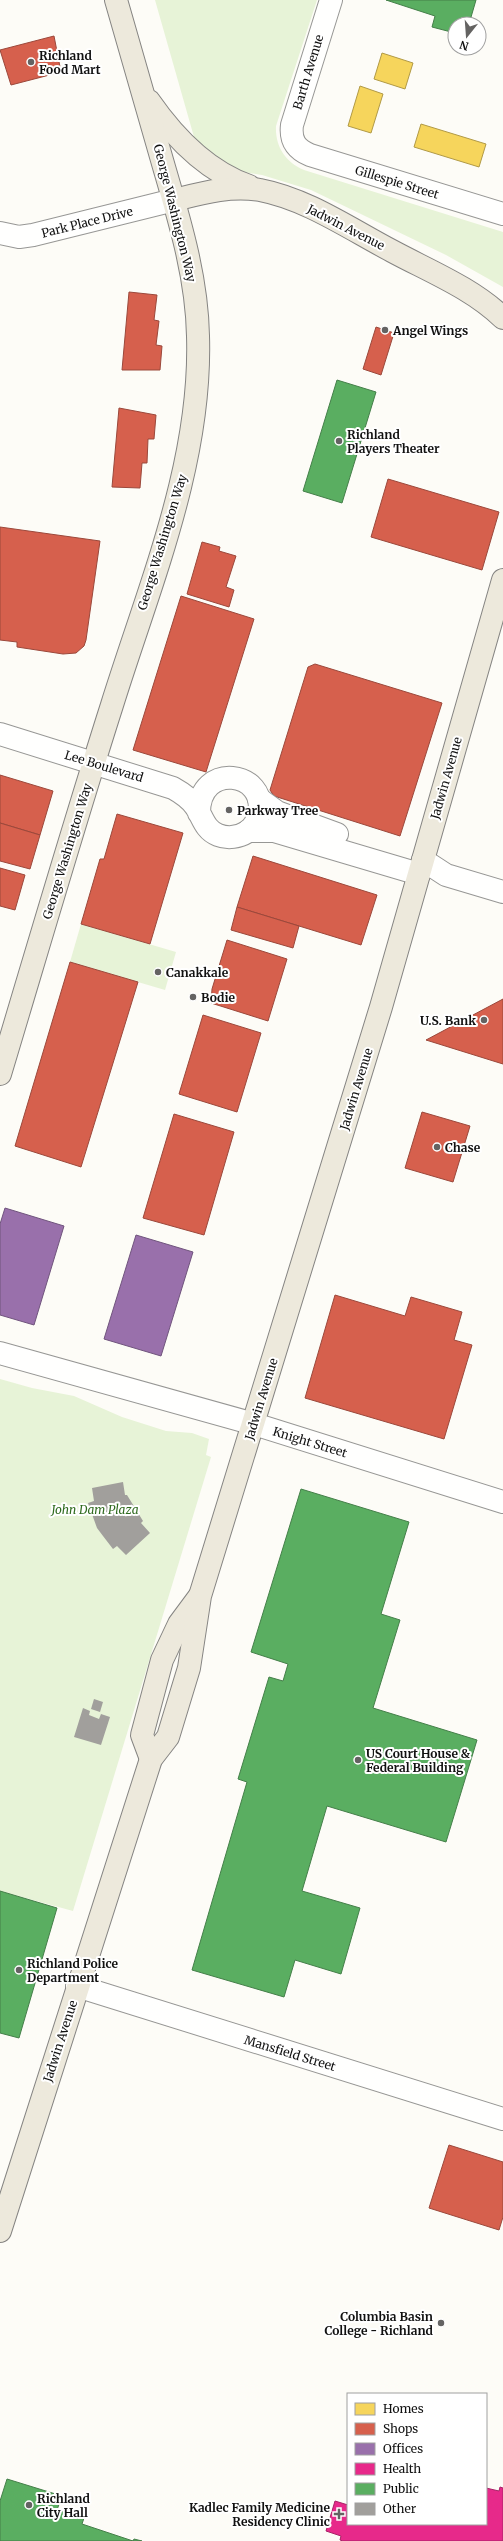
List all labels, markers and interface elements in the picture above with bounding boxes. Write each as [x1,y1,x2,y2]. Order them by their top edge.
north arrow [447,16,487,56]
street label: Barth Avenue [289,33,327,111]
text: N [458,38,470,54]
place label: Richland Food Mart [39,48,101,77]
marker: Richland Food Mart [26,57,36,67]
street label: George Washington Way [151,143,199,283]
street label: Gillespie Street [353,162,441,202]
street label: Jadwin Avenue [304,201,387,253]
street label: Park Place Drive [40,203,134,241]
place label: Angel Wings [392,323,468,338]
marker: Angel Wings [380,325,390,335]
place label: Richland Players Theater [347,427,440,456]
marker: Richland Players Theater [334,436,344,446]
street label: George Washington Way [134,472,190,612]
street label: Jadwin Avenue [427,735,465,822]
street label: Lee Boulevard [63,747,145,785]
street label: George Washington Way [39,781,95,921]
place label: Parkway Tree [237,803,319,818]
marker: Parkway Tree [224,805,234,815]
place label: Canakkale [166,965,229,980]
marker: Canakkale [153,967,163,977]
place label: Bodie [201,990,236,1005]
marker: Bodie [188,992,198,1002]
place label: U.S. Bank [420,1013,476,1028]
marker: U.S. Bank [479,1015,489,1025]
street label: Jadwin Avenue [336,1046,376,1133]
place label: Chase [445,1140,481,1155]
marker: Chase [432,1142,442,1152]
street label: Jadwin Avenue [241,1356,281,1443]
street label: Knight Street [271,1424,349,1461]
park label: John Dam Plaza [49,1502,139,1517]
place label: US Court House & Federal Building [366,1746,470,1775]
marker: US Court House & Federal Building [353,1755,363,1765]
place label: Richland Police Department [27,1956,119,1985]
marker: Richland Police Department [14,1965,24,1975]
street label: Jadwin Avenue [39,1998,80,2085]
street label: Mansfield Street [242,2032,338,2074]
place label: Columbia Basin College - Richland [325,2309,434,2338]
marker: Columbia Basin College - Richland [436,2318,446,2328]
legend [347,2393,487,2525]
text: Homes [383,2401,424,2416]
text: Shops [383,2421,418,2436]
text: Offices [383,2441,423,2456]
text: Health [383,2461,421,2476]
text: Public [383,2481,419,2496]
place label: Richland City Hall [37,2491,90,2520]
marker: Richland City Hall [24,2500,34,2510]
place label: Kadlec Family Medicine Residency Clinic [189,2500,331,2529]
text: Other [383,2501,417,2516]
marker: Kadlec Family Medicine Residency Clinic [333,2508,345,2520]

